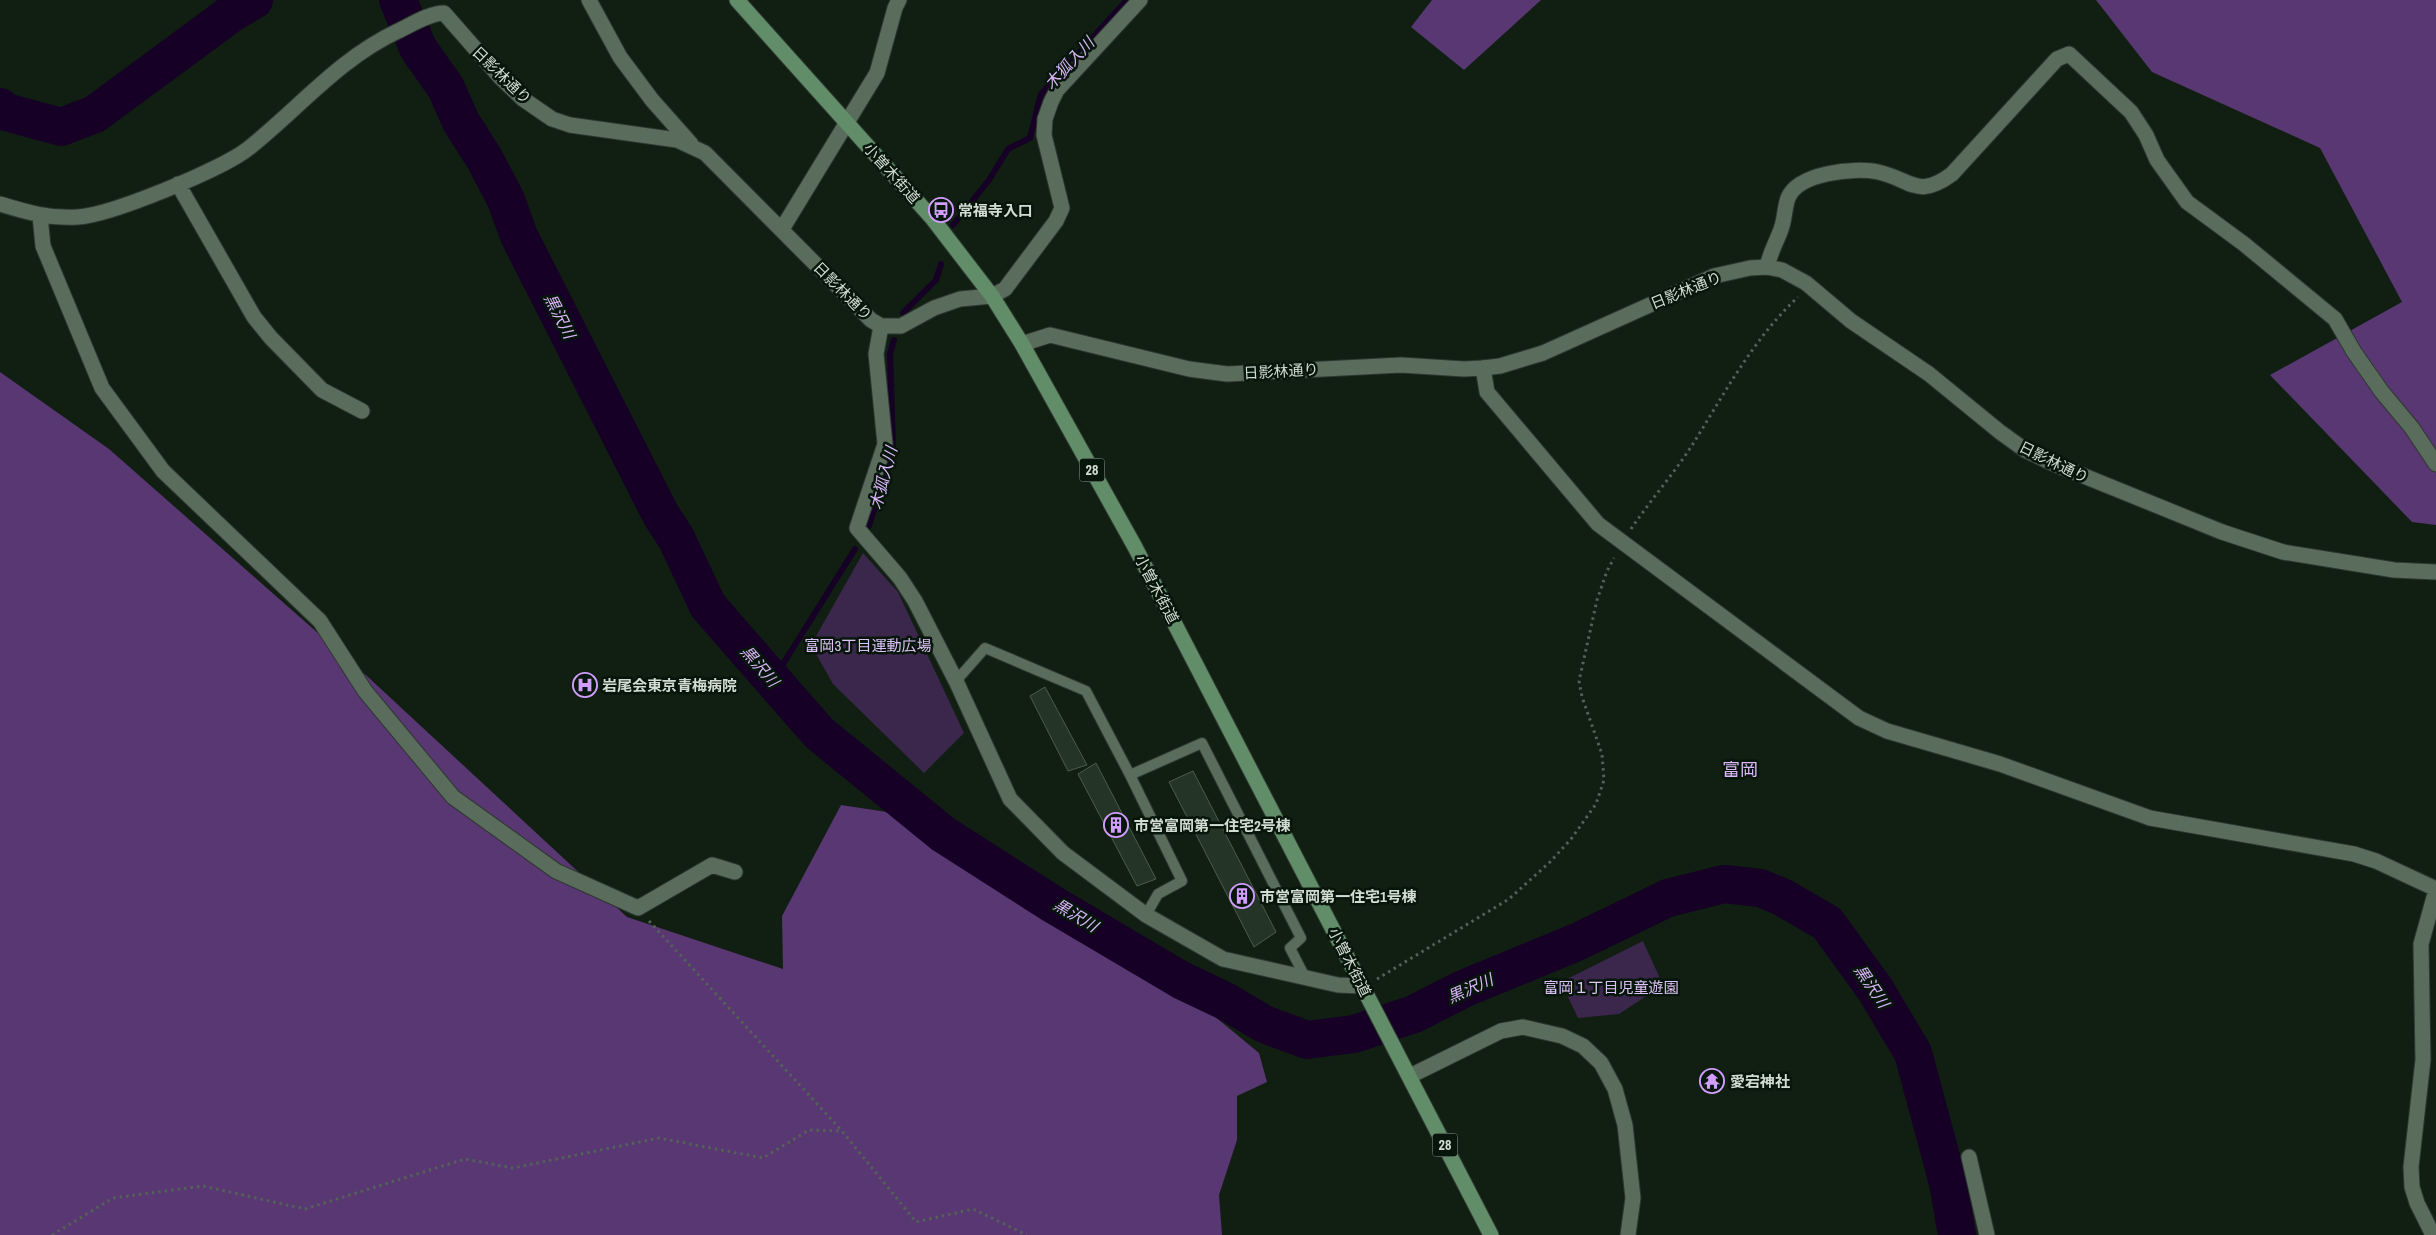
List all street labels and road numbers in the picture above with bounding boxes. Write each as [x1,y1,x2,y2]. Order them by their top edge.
street label: 日影林通り [468,41,536,109]
street label: 小曽木街道 [859,138,925,208]
street label: 日影林通り [809,257,877,325]
street label: 日影林通り [1647,266,1725,314]
street label: 日影林通り [1243,359,1319,383]
street label: 日影林通り [2016,436,2092,488]
road number: 28 [1080,458,1104,482]
street label: 小曽木街道 [1130,551,1184,627]
street label: 小曽木街道 [1324,924,1376,1000]
road number: 28 [1432,1134,1458,1156]

